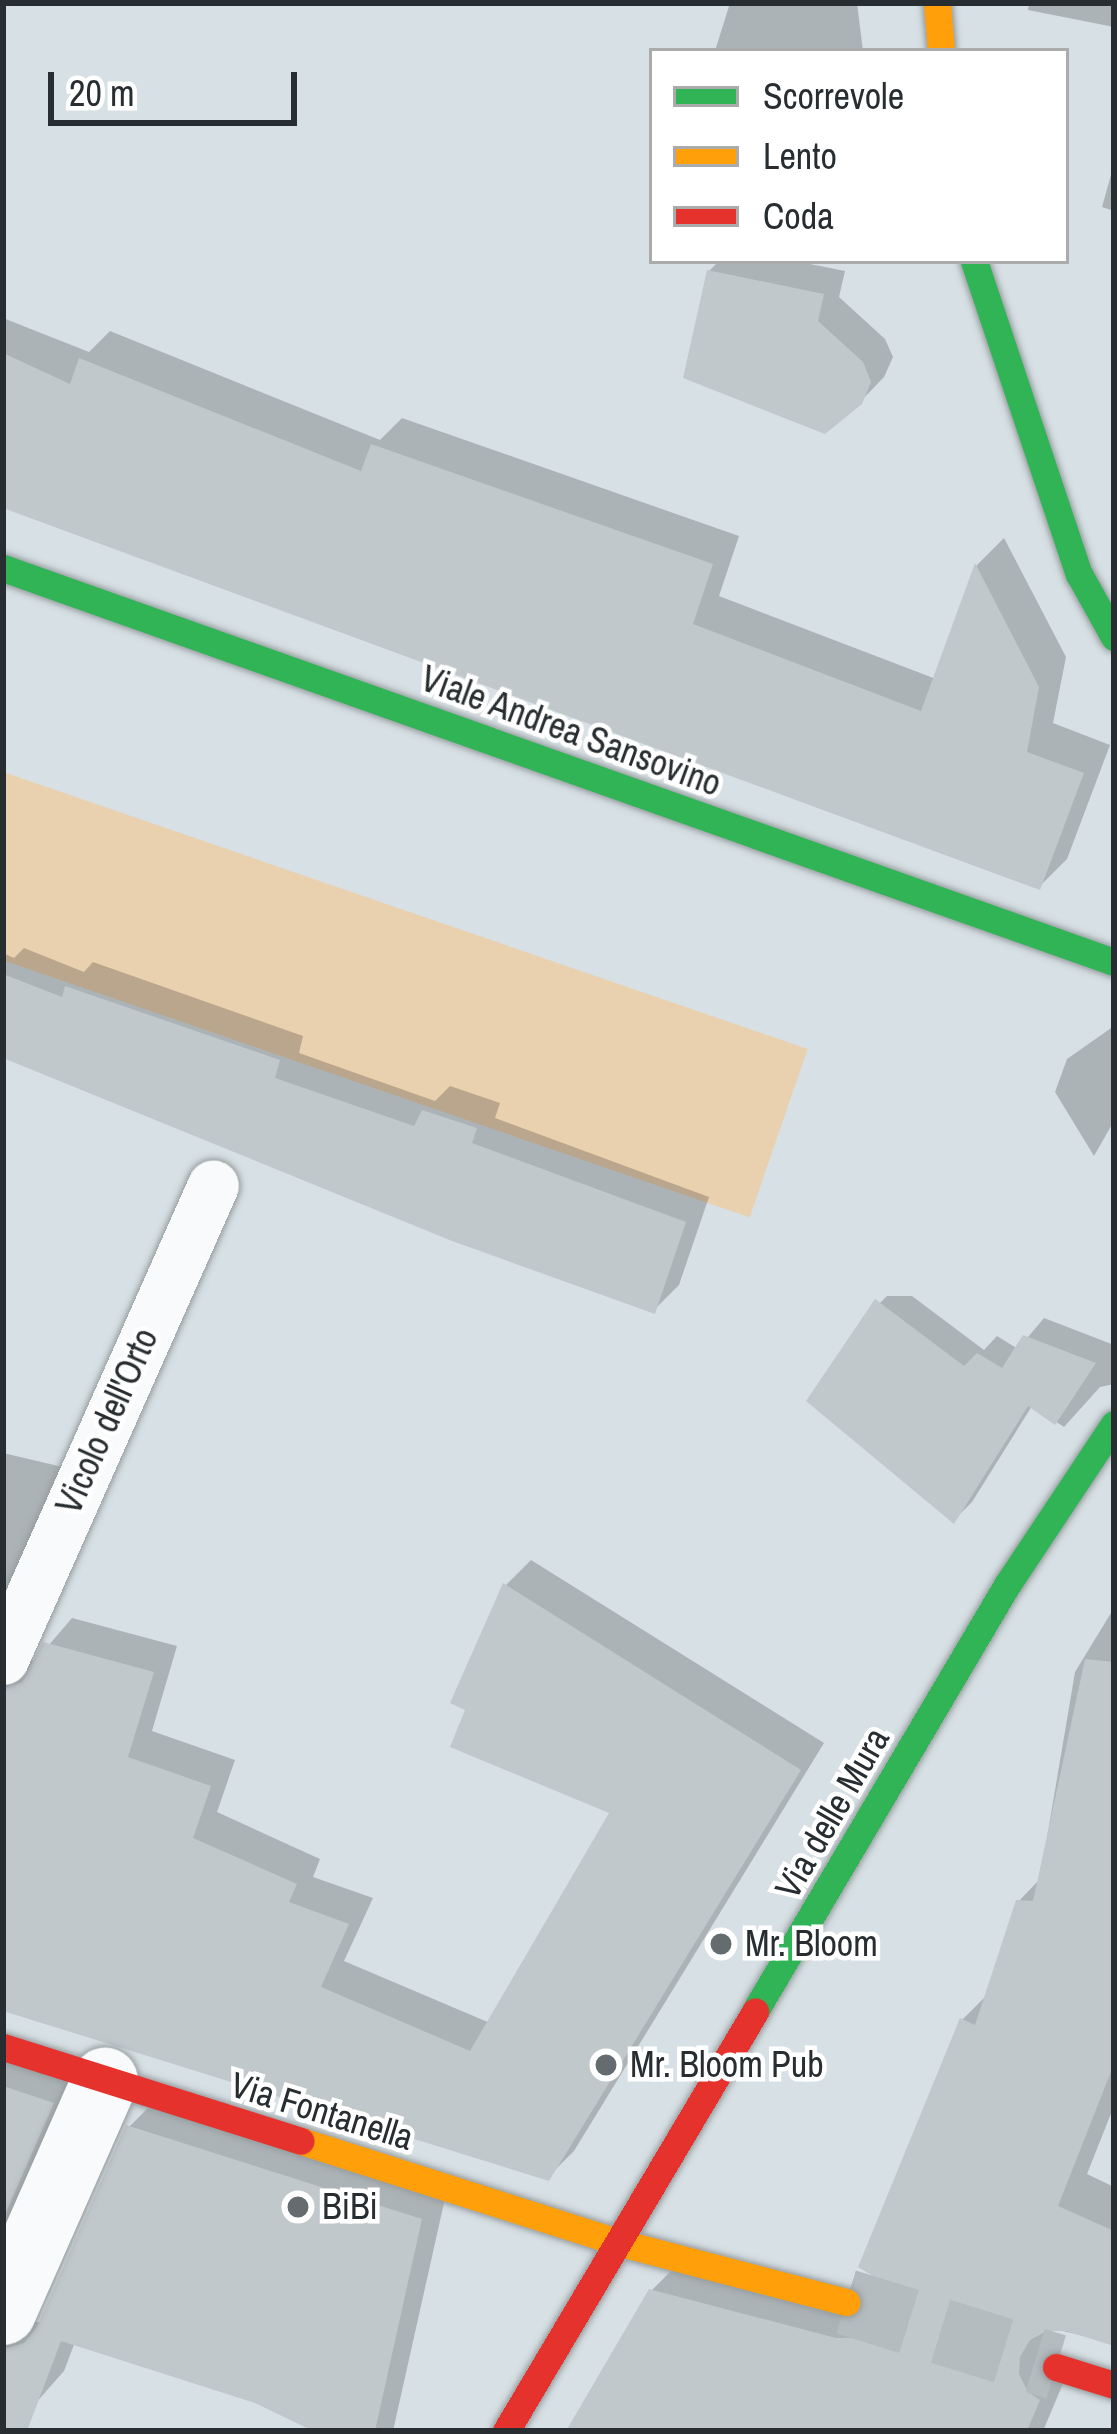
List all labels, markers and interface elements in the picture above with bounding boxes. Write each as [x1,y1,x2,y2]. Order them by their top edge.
scale bar [54,48,303,122]
legend [649,48,1069,264]
text: 20 m [69,69,135,117]
text: Scorrevole [763,72,904,120]
text: Lento [763,132,837,180]
text: Coda [763,192,834,240]
street label: Viale Andrea Sansovino [414,656,728,806]
street label: Vicolo dell'Orto [47,1321,167,1521]
street label: Via delle Mura [766,1720,898,1906]
place label: Mr. Bloom [745,1922,878,1966]
marker: Mr. Bloom [708,1931,734,1957]
place label: Mr. Bloom Pub [630,2043,824,2087]
marker: Mr. Bloom Pub [593,2052,619,2078]
street label: Via Fontanella [226,2063,418,2159]
place label: BiBi [322,2185,378,2229]
marker: BiBi [285,2194,311,2220]

